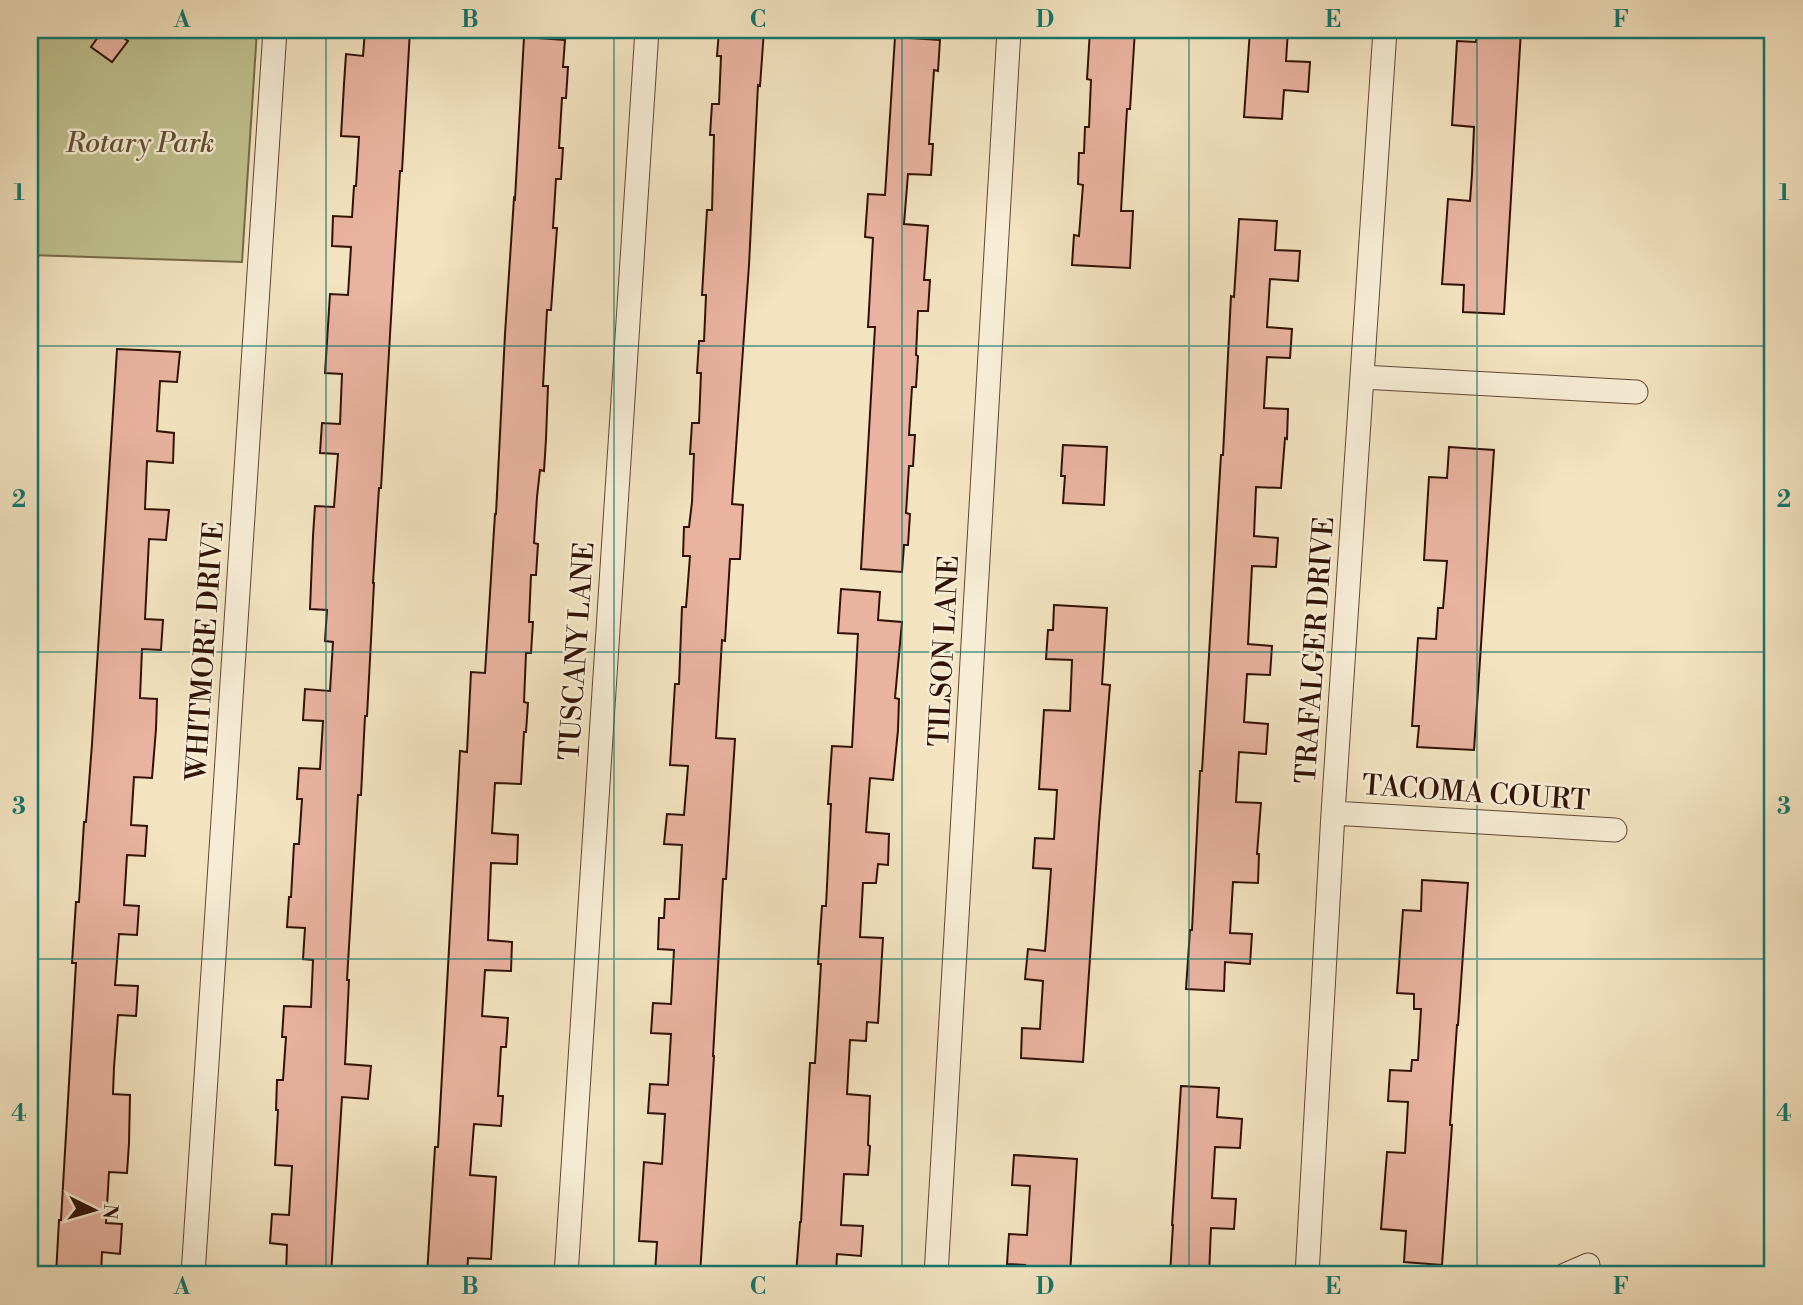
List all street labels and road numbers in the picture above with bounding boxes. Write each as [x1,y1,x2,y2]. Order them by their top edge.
street label: TRAFALGER DRIVE [1289,515,1342,785]
street label: WHITMORE DRIVE [179,520,232,783]
street label: TUSCANY LANE [552,541,603,762]
street label: TILSON LANE [922,554,967,748]
street label: TACOMA COURT [1361,768,1591,819]

